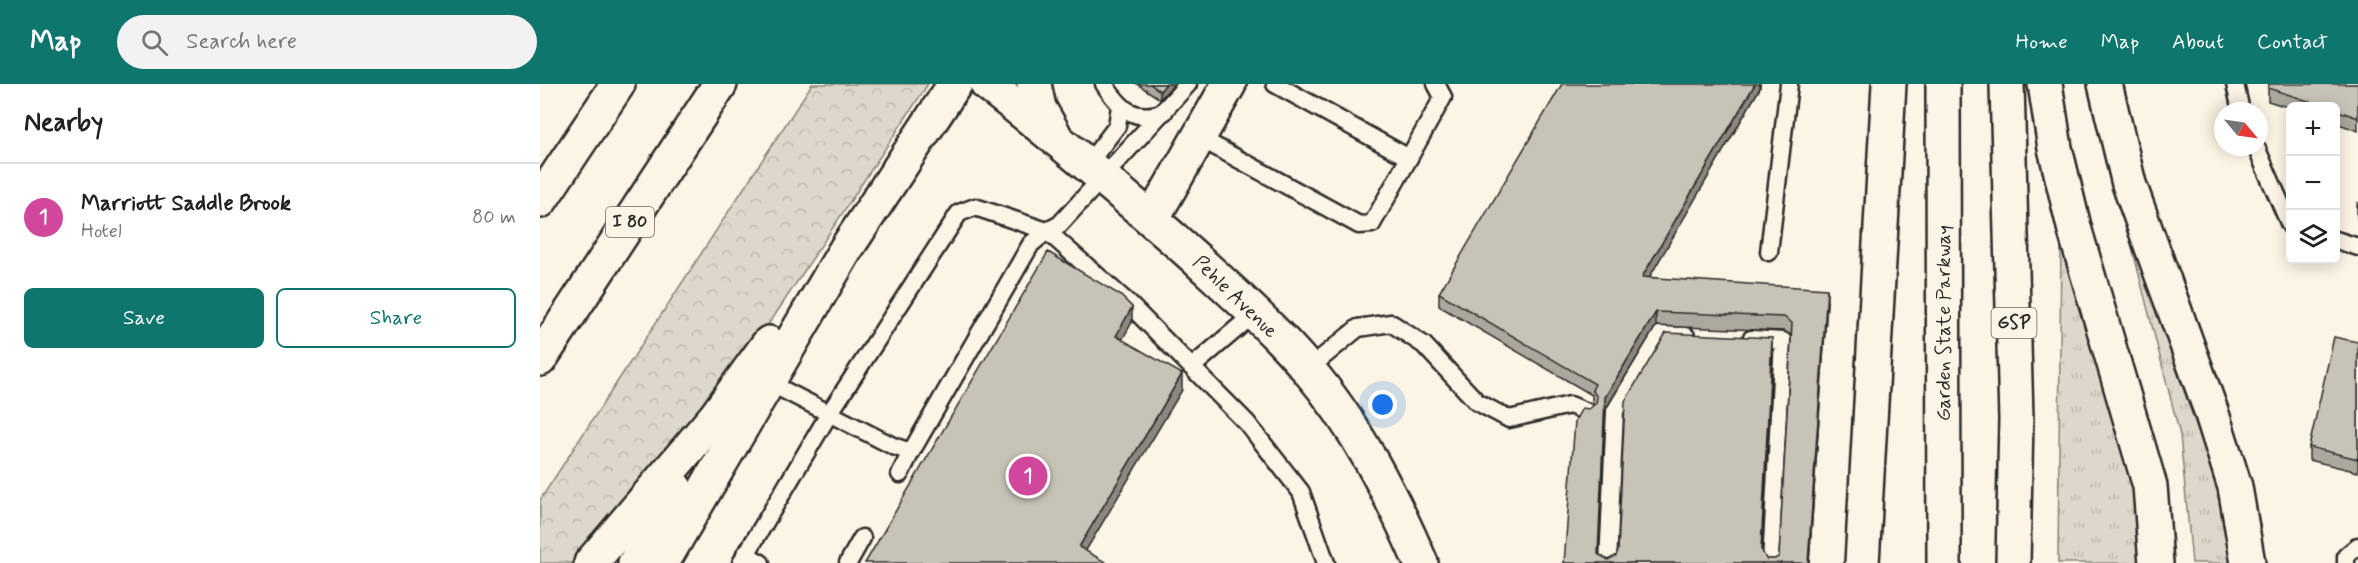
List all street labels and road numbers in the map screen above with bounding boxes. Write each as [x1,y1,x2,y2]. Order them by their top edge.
road number: I 80 [606,207,654,237]
street label: Garden State Parkway [1931,225,1958,421]
street label: Pehle Avenue [1186,249,1284,345]
road number: GSP [1992,308,2036,338]

